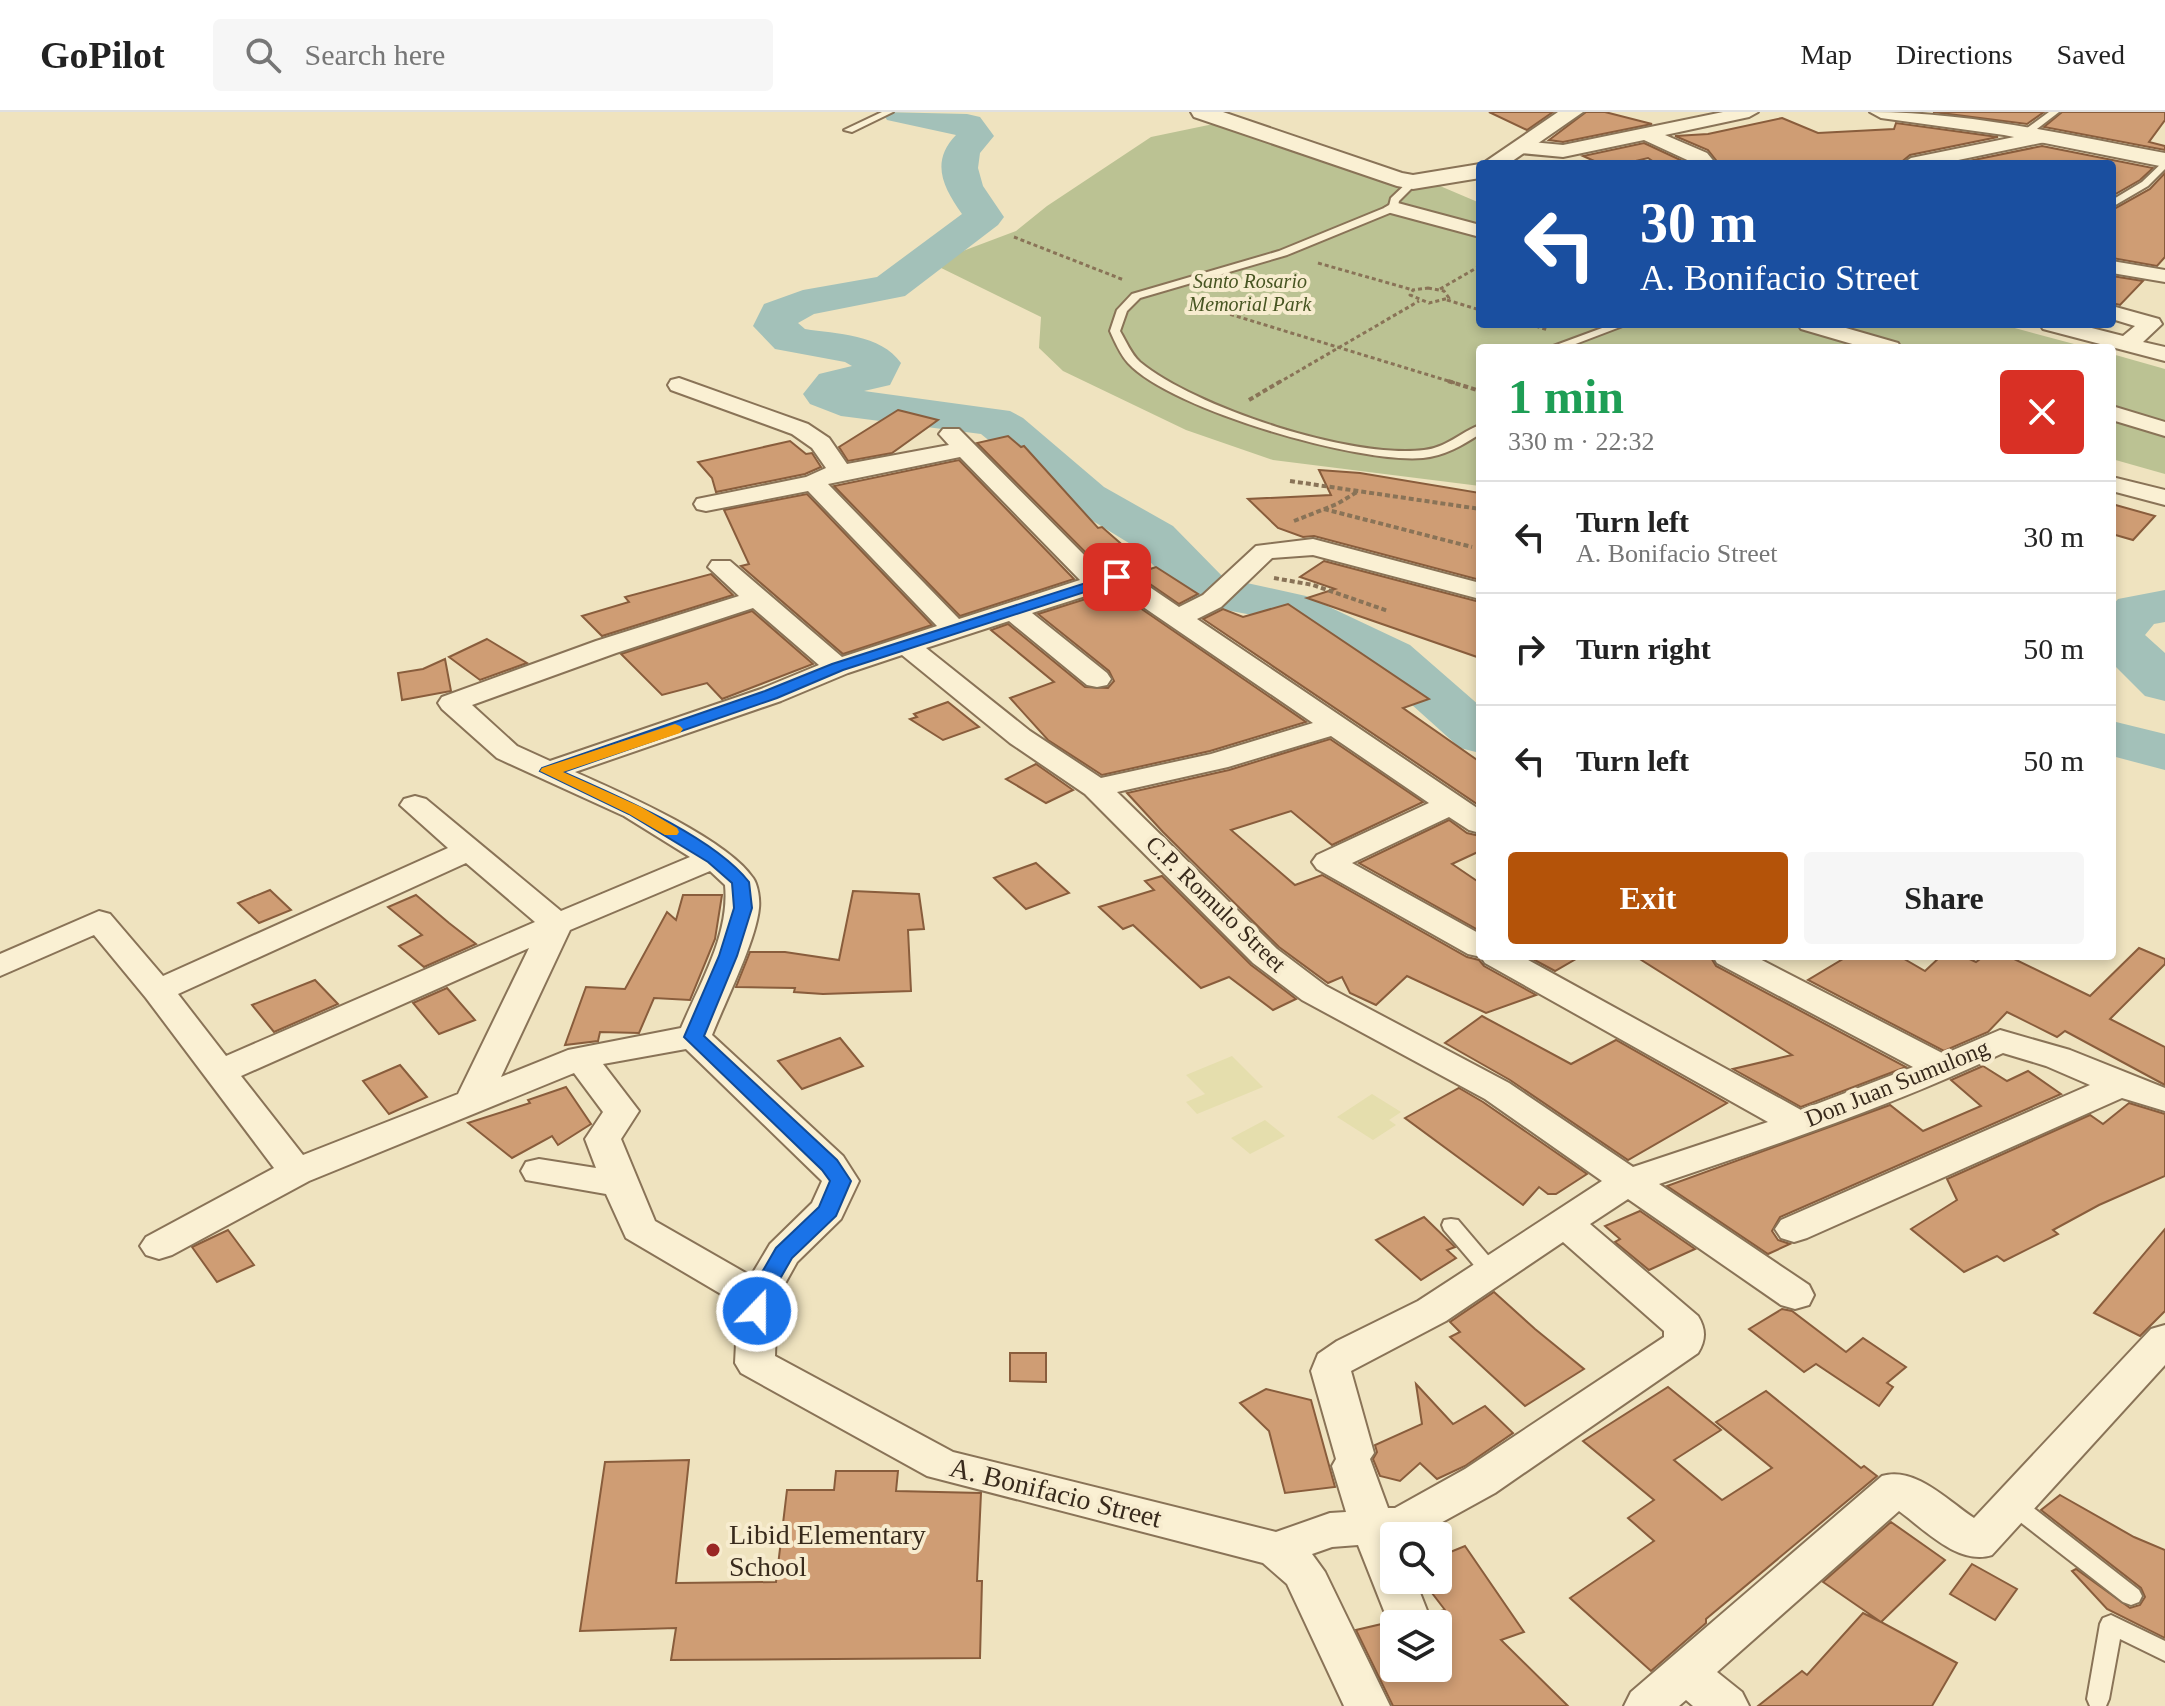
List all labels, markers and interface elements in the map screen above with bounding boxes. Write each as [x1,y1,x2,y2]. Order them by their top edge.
search box [213,19,773,91]
icon: search [241,33,285,77]
text: GoPilot [40,34,165,76]
text: Search here [305,38,445,71]
text: Map [1801,39,1852,70]
text: Directions [1896,39,2013,70]
text: Saved [2057,39,2125,70]
icon: left [1508,192,1612,296]
text: 30 m [1640,192,1757,254]
text: A. Bonifacio Street [1640,258,1919,298]
park label: Santo Rosario Memorial Park [1188,270,1312,315]
text: 1 min [1508,370,1624,423]
button: close [2000,370,2084,454]
text: 330 m · 22:32 [1508,427,1655,456]
text: Turn left [1576,505,1689,538]
icon: left [1508,515,1552,559]
text: 30 m [2023,520,2084,553]
text: A. Bonifacio Street [1576,539,1777,568]
pin [1083,543,1151,611]
icon: arrive [1095,555,1139,599]
icon: right [1508,627,1552,671]
text: Turn right [1576,632,1711,665]
text: 50 m [2023,632,2084,665]
icon: left [1508,739,1552,783]
text: Turn left [1576,744,1689,777]
text: 50 m [2023,744,2084,777]
street label: C.P. Romulo Street [1141,831,1291,977]
button: Exit [1508,852,1788,944]
button: Share [1804,852,2084,944]
street label: Don Juan Sumulong [1801,1034,1993,1132]
position arrow [715,1269,799,1353]
street label: A. Bonifacio Street [947,1451,1165,1534]
place label: Libid Elementary School [729,1519,926,1582]
map controls [1380,1522,1452,1682]
button: search [1380,1522,1452,1594]
marker: Libid Elementary School [704,1541,722,1559]
button: layers [1380,1610,1452,1682]

